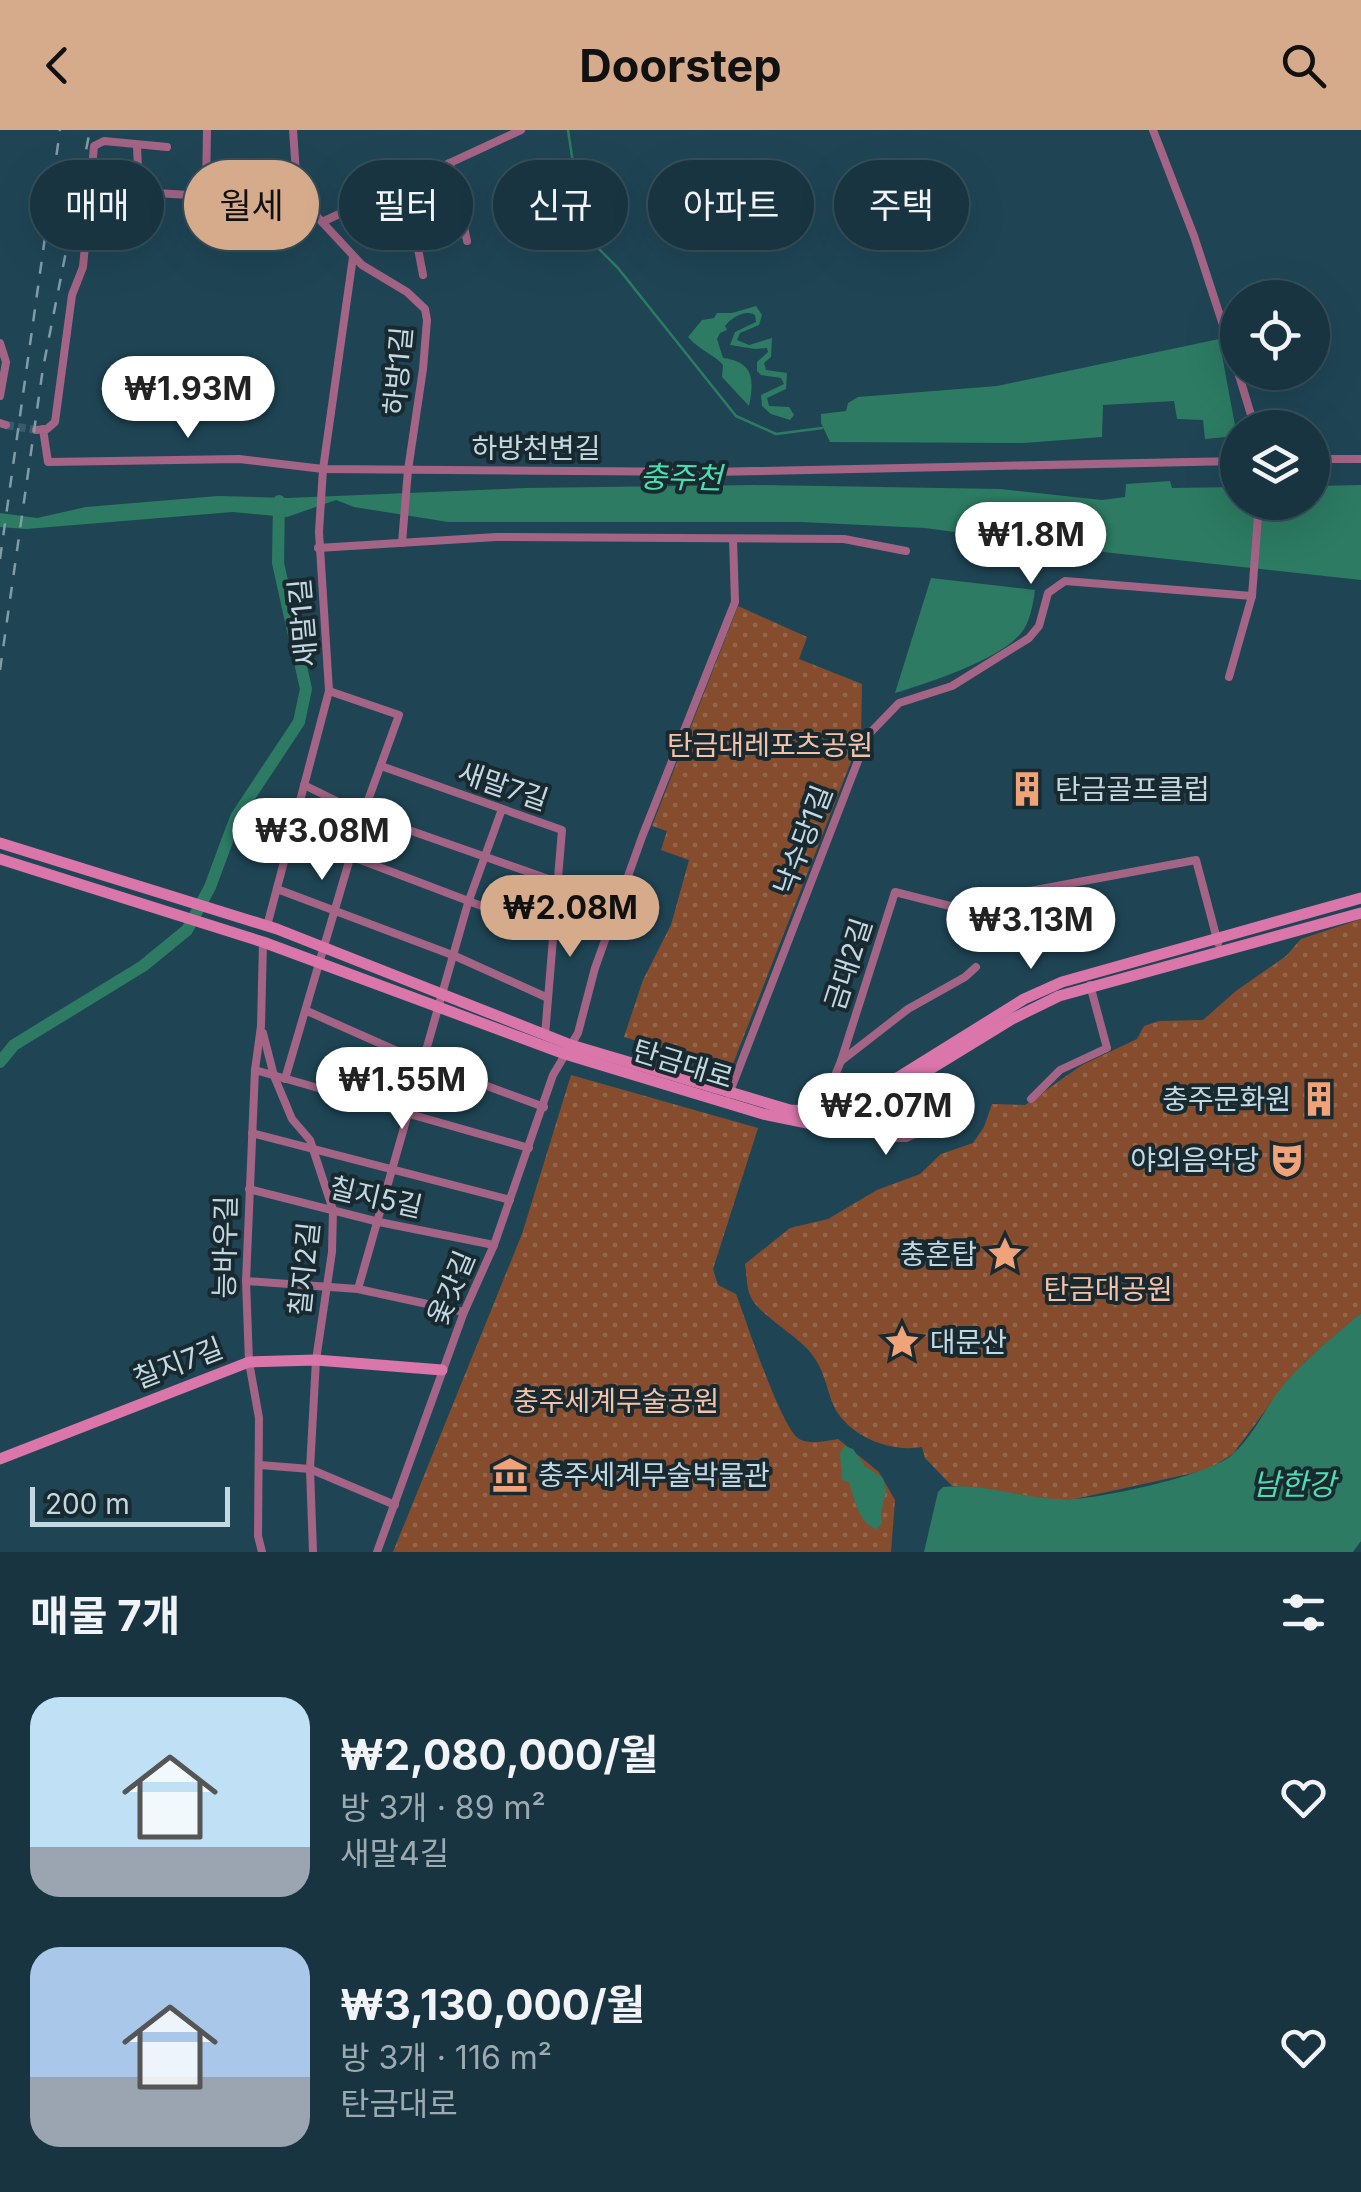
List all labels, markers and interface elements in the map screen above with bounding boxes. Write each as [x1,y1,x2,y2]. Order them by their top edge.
icon: back [30,38,85,93]
text: Doorstep [579,38,782,93]
icon: search [1276,38,1331,93]
chip: 매매 [30,160,164,250]
chip: 월세 [184,160,319,250]
chip: 필터 [339,160,473,250]
chip: 신규 [493,160,628,250]
chip: 아파트 [648,160,814,250]
chip: 주택 [834,160,969,250]
map controls [1220,280,1330,520]
button: locate [1220,280,1330,390]
street label: 하방1길 [377,325,419,417]
pin: ₩1.93M [107,356,269,441]
text: ₩1.93M [124,369,252,408]
button: layers [1220,410,1330,520]
street label: 하방천변길 [472,431,600,465]
water label: 충주천 [639,458,726,496]
pin: ₩1.8M [961,502,1101,587]
text: ₩1.8M [977,515,1085,554]
street label: 새말1길 [282,577,324,669]
park label: 탄금대레포츠공원 [667,728,873,762]
street label: 새말7길 [453,755,553,817]
building icon: 탄금골프클럽 [1008,770,1046,808]
place label: 탄금골프클럽 [1055,772,1210,806]
street label: 낙수당1길 [767,780,839,900]
pin: ₩3.08M [241,798,403,883]
text: ₩3.08M [254,811,390,850]
pin: ₩2.08M [489,875,651,960]
pin: ₩3.13M [950,887,1112,972]
text: ₩2.08M [502,888,638,927]
text: ₩3.13M [968,900,1094,939]
street label: 금대2길 [817,914,879,1014]
street label: 탄금대로 [629,1033,737,1095]
pin: ₩1.55M [321,1047,483,1132]
text: ₩1.55M [338,1060,466,1099]
pin: ₩2.07M [805,1073,967,1158]
building icon: 충주문화원 [1300,1080,1338,1118]
place label: 충주문화원 [1162,1082,1291,1116]
text: ₩2.07M [820,1086,952,1125]
theatre icon: 야외음악당 [1268,1141,1306,1179]
place label: 야외음악당 [1130,1143,1259,1177]
street label: 칠지5길 [326,1170,426,1224]
street label: 능바우길 [207,1195,243,1299]
street label: 칠지2길 [282,1220,326,1318]
place icon: 충혼탑 [986,1235,1024,1273]
place label: 충혼탑 [900,1237,977,1271]
street label: 옻갓길 [420,1246,482,1330]
park label: 탄금대공원 [1044,1272,1172,1306]
place icon: 대문산 [883,1323,921,1361]
place label: 대문산 [930,1325,1007,1359]
street label: 칠지7길 [128,1330,228,1396]
park label: 충주세계무술공원 [513,1384,719,1418]
museum icon: 충주세계무술박물관 [491,1456,529,1494]
place label: 충주세계무술박물관 [538,1458,770,1492]
water label: 남한강 [1253,1466,1339,1502]
scale bar [30,1482,230,1526]
text: 200 m [45,1487,130,1521]
icon: filters [1276,1585,1331,1640]
text: 매물 7개 [30,1590,180,1641]
text: ₩2,080,000/월 [340,1729,658,1780]
icon: home [110,1737,230,1857]
icon: heart [1276,1770,1331,1825]
text: 방 3개 · 89 m² [340,1788,546,1827]
text: 새말4길 [340,1834,449,1873]
text: ₩3,130,000/월 [340,1979,645,2030]
icon: home [110,1987,230,2107]
icon: heart [1276,2020,1331,2075]
text: 방 3개 · 116 m² [340,2038,552,2077]
text: 탄금대로 [340,2084,458,2123]

